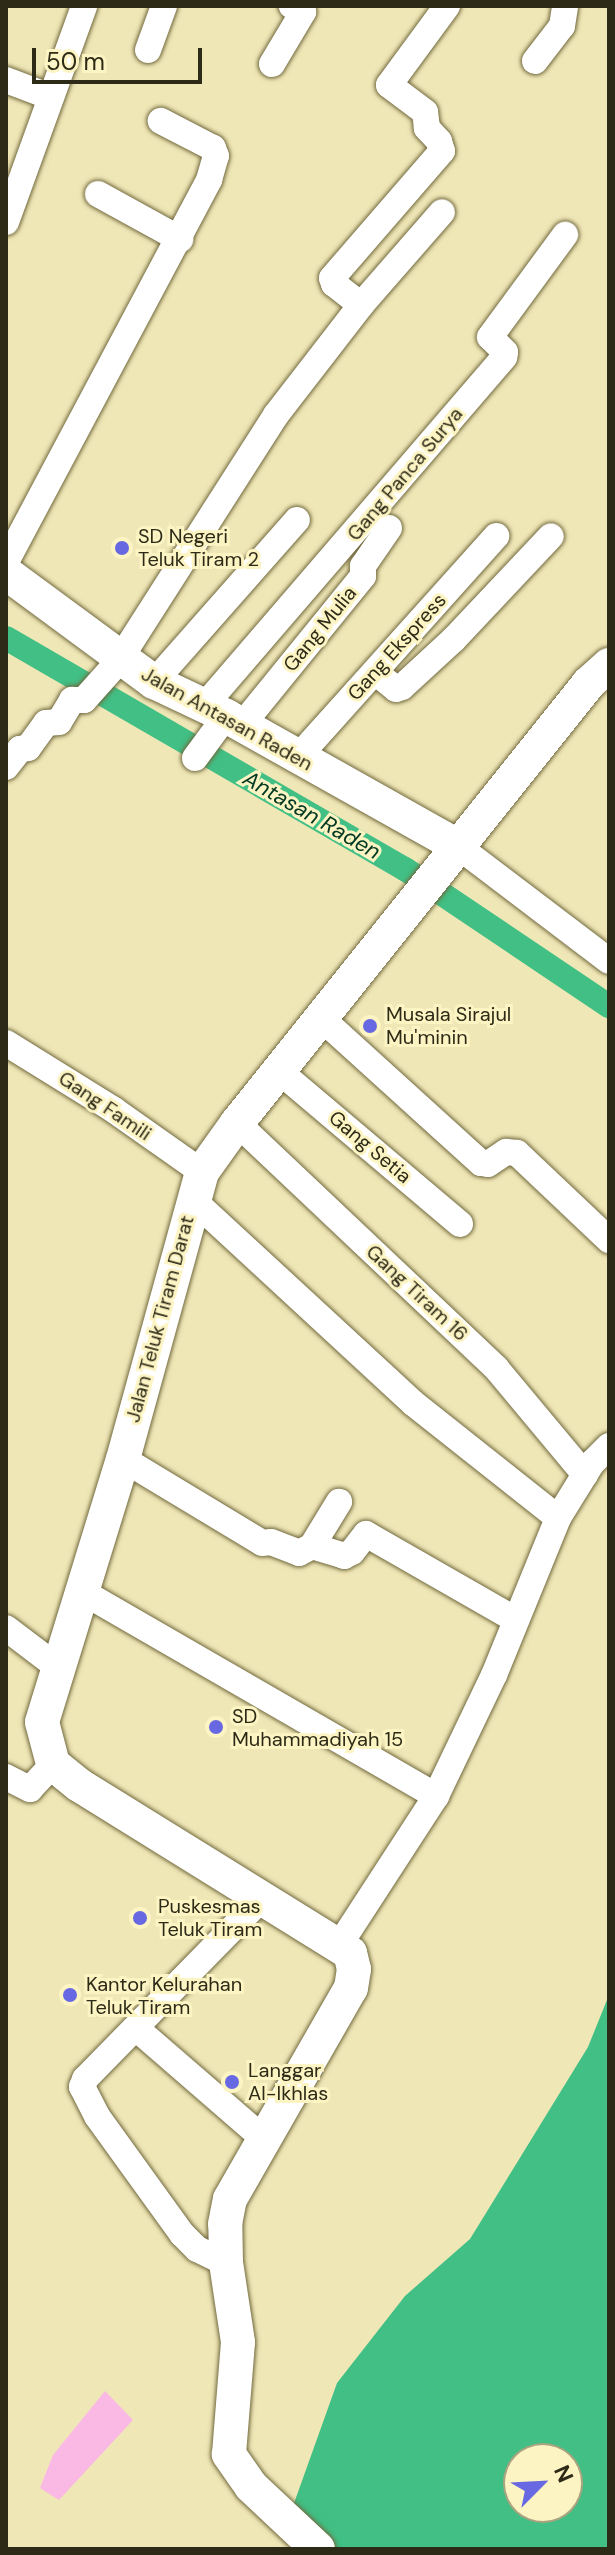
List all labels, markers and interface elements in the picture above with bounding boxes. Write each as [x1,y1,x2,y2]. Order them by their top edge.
scale bar [36,32,206,82]
text: 50 m [46,46,105,77]
street label: Gang Panca Surya [342,402,468,546]
place label: SD Negeri Teluk Tiram 2 [138,524,259,571]
marker: SD Negeri Teluk Tiram 2 [113,539,131,557]
street label: Gang Mulia [278,582,362,676]
street label: Gang Ekspress [343,589,451,705]
street label: Jalan Antasan Raden [137,662,317,776]
water label: Antasan Raden [239,765,385,865]
place label: Musala Sirajul Mu'minin [386,1002,511,1049]
marker: Musala Sirajul Mu'minin [361,1017,379,1035]
street label: Gang Famili [54,1066,156,1146]
street label: Gang Setia [324,1106,416,1188]
street label: Jalan Teluk Tiram Darat [121,1213,199,1425]
street label: Gang Tiram 16 [361,1240,473,1346]
place label: SD Muhammadiyah 15 [232,1704,403,1751]
marker: SD Muhammadiyah 15 [207,1718,225,1736]
place label: Puskesmas Teluk Tiram [158,1894,262,1941]
marker: Puskesmas Teluk Tiram [129,1907,151,1929]
place label: Kantor Kelurahan Teluk Tiram [86,1972,242,2019]
marker: Kantor Kelurahan Teluk Tiram [61,1986,79,2004]
place label: Langgar Al-Ikhlas [248,2058,328,2105]
marker: Langgar Al-Ikhlas [223,2073,241,2091]
north arrow [503,2443,583,2523]
text: N [547,2461,580,2487]

